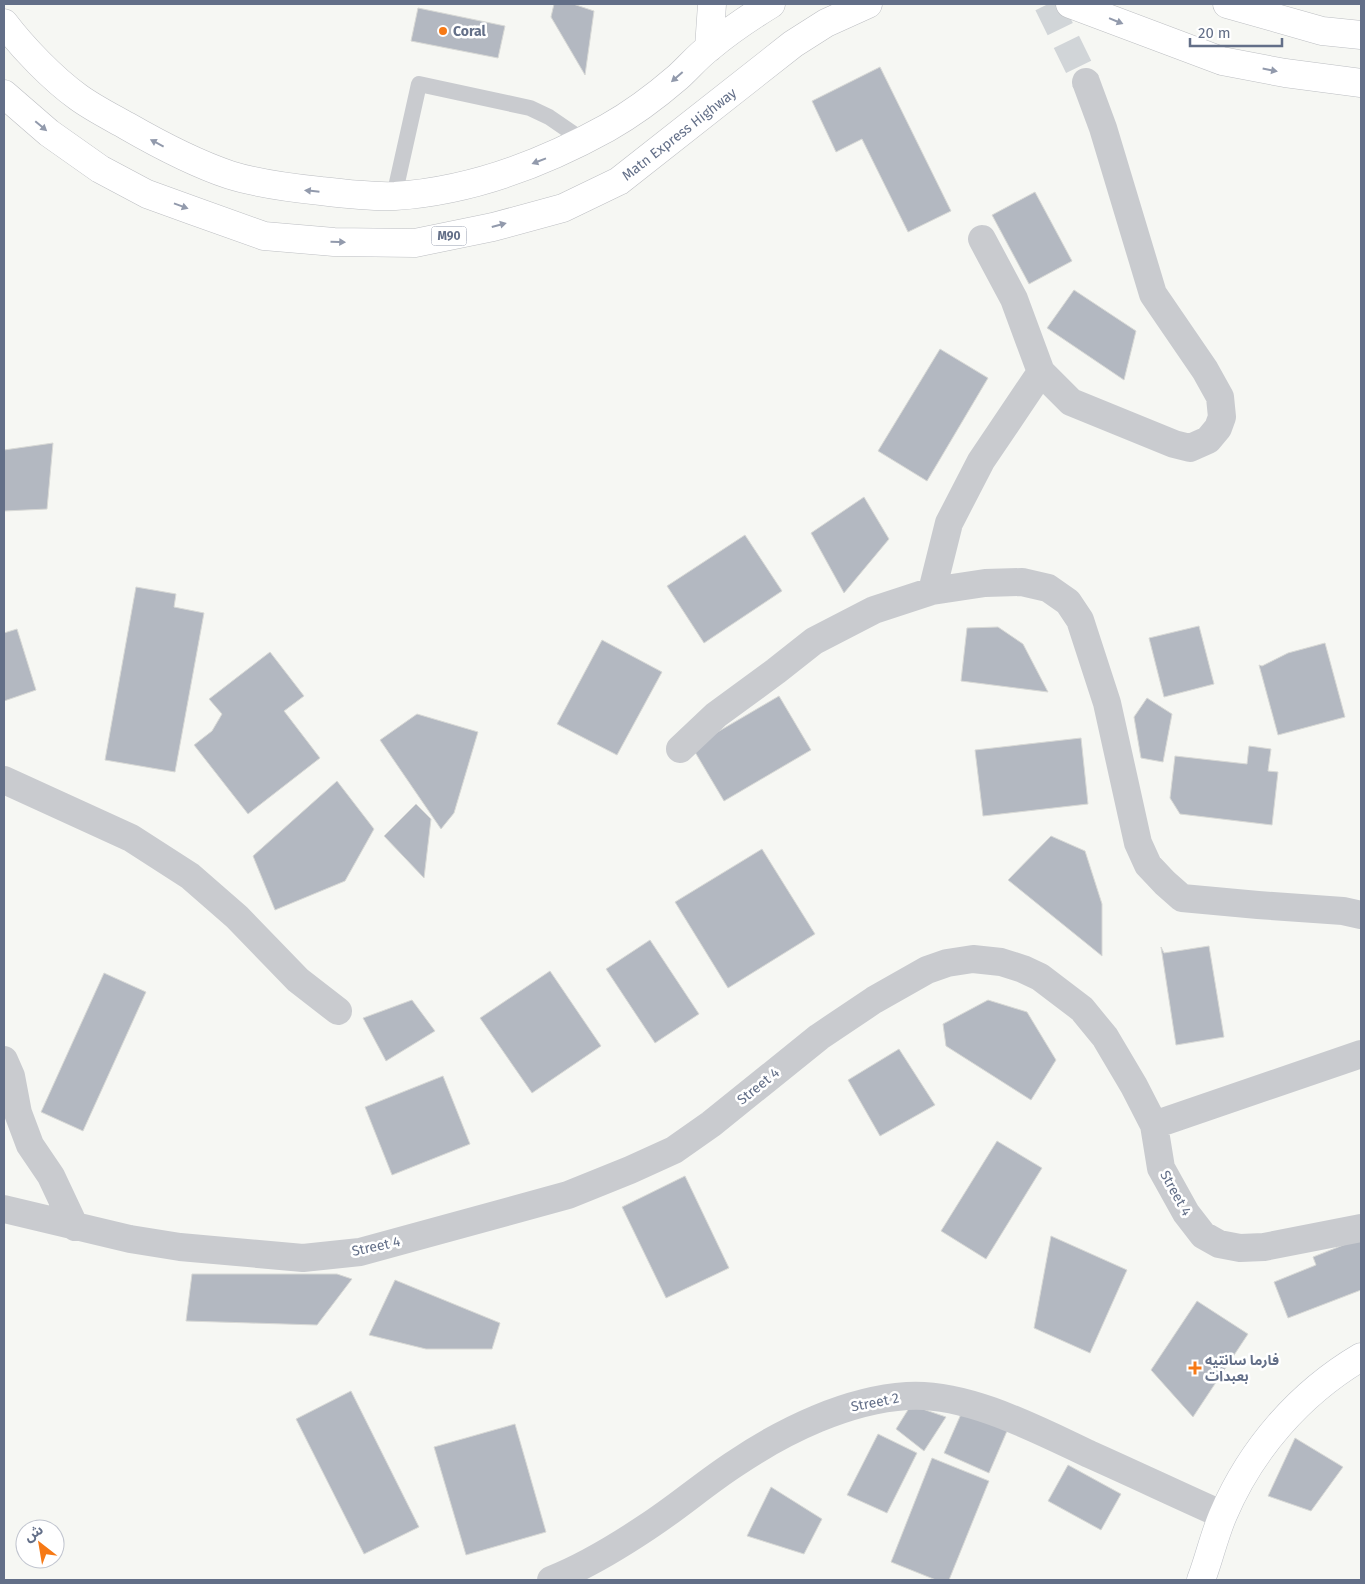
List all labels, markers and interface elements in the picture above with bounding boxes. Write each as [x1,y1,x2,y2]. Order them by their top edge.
scale bar [1190,15,1282,47]
one-way arrow [1109,17,1123,25]
place label: Coral [453,23,487,40]
text: 20 m [1198,24,1231,42]
marker: Coral [437,25,449,37]
one-way arrow [1263,66,1278,74]
one-way arrow [672,71,684,83]
street label: Matn Express Highway [619,84,740,184]
one-way arrow [35,120,47,131]
one-way arrow [150,139,165,147]
one-way arrow [532,158,547,165]
one-way arrow [303,186,319,194]
one-way arrow [174,202,189,210]
one-way arrow [491,221,506,229]
road number: M90 [432,227,466,246]
one-way arrow [330,238,346,246]
street label: Street 4 [734,1064,783,1108]
street label: Street 4 [1156,1168,1195,1219]
street label: Street 4 [350,1233,402,1260]
place label: فارما سانتيه بعبدات [1205,1352,1279,1385]
marker: فارما سانتيه بعبدات [1189,1362,1201,1374]
street label: Street 2 [850,1389,901,1415]
north arrow [15,1519,65,1569]
text: ش [21,1521,46,1546]

